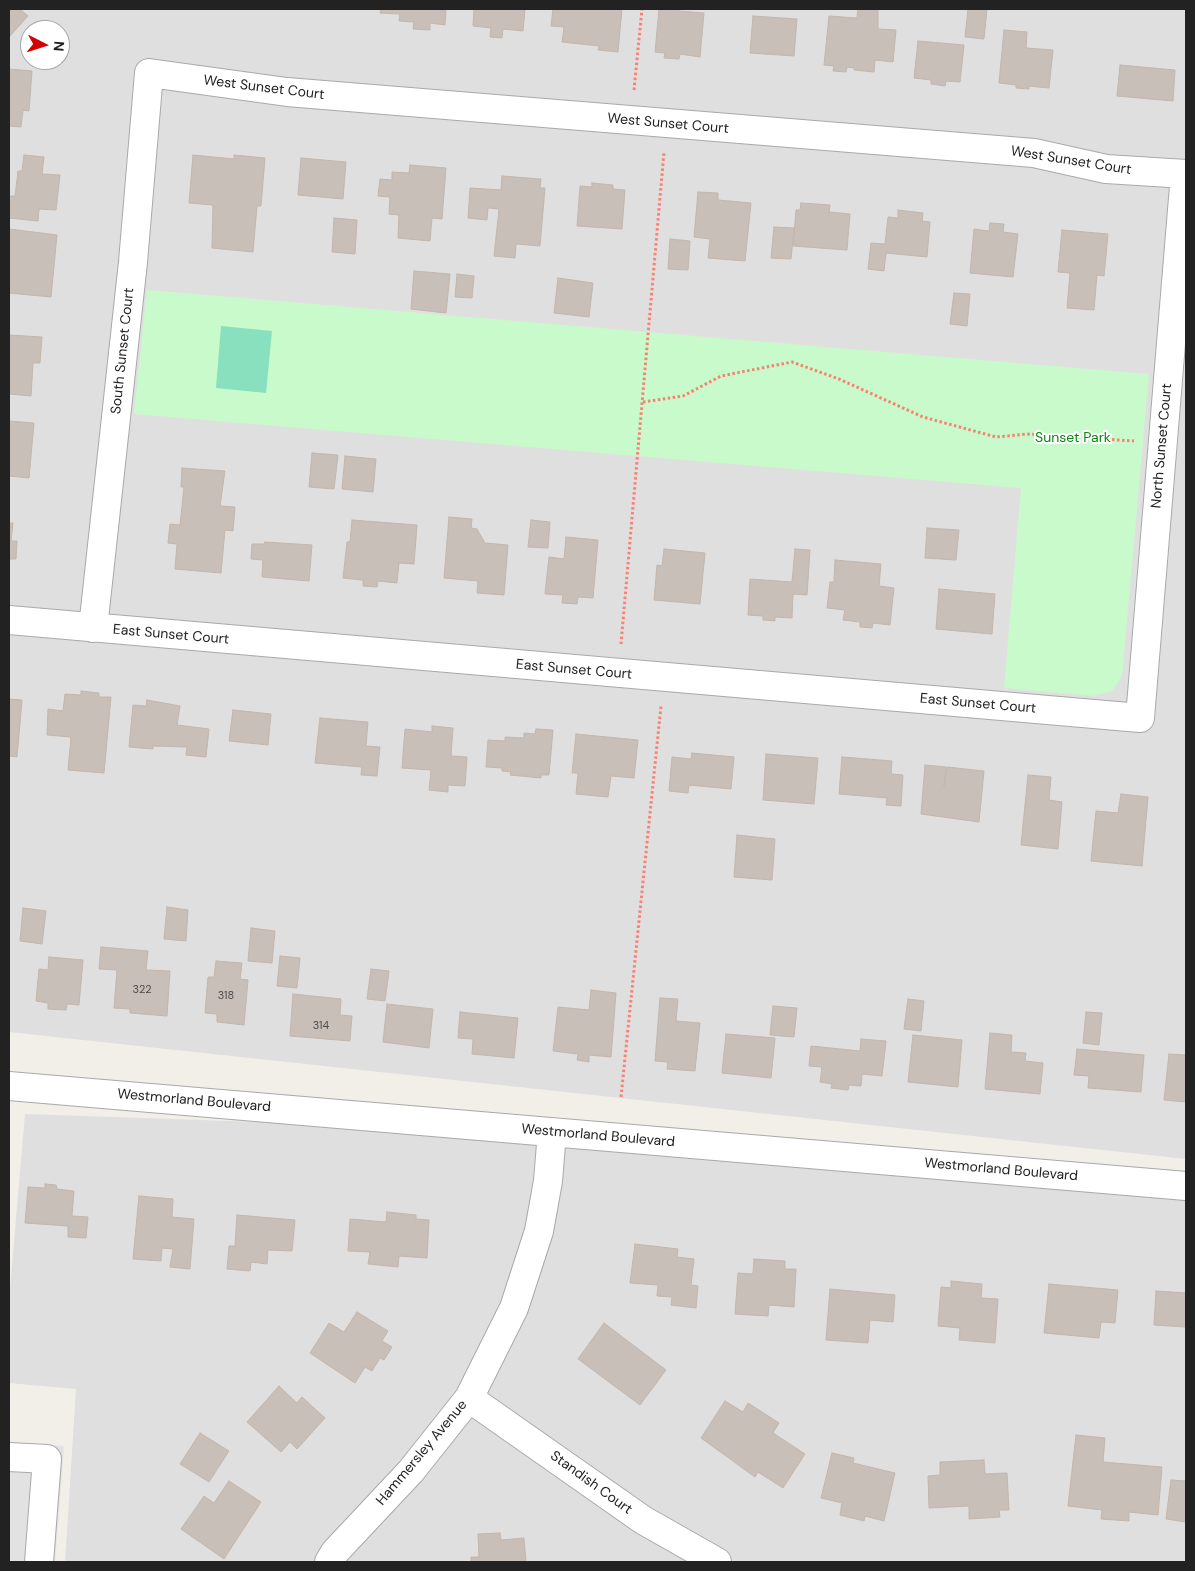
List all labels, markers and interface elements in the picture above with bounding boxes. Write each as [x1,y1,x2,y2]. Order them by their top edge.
north arrow [20,20,70,70]
text: N [50,40,68,52]
street label: West Sunset Court [202,72,326,104]
street label: West Sunset Court [607,110,729,138]
street label: West Sunset Court [1009,143,1133,179]
street label: South Sunset Court [108,287,138,415]
street label: North Sunset Court [1148,383,1176,509]
park label: Sunset Park [1035,430,1111,446]
street label: East Sunset Court [112,622,230,648]
street label: East Sunset Court [515,657,633,683]
street label: East Sunset Court [919,691,1037,717]
house number: 322 [132,983,152,997]
house number: 318 [218,989,234,1003]
house number: 314 [313,1019,329,1033]
street label: Westmorland Boulevard [116,1086,272,1116]
street label: Westmorland Boulevard [520,1121,676,1151]
street label: Westmorland Boulevard [923,1155,1079,1185]
street label: Hammersley Avenue [373,1397,471,1509]
street label: Standish Court [547,1448,635,1518]

